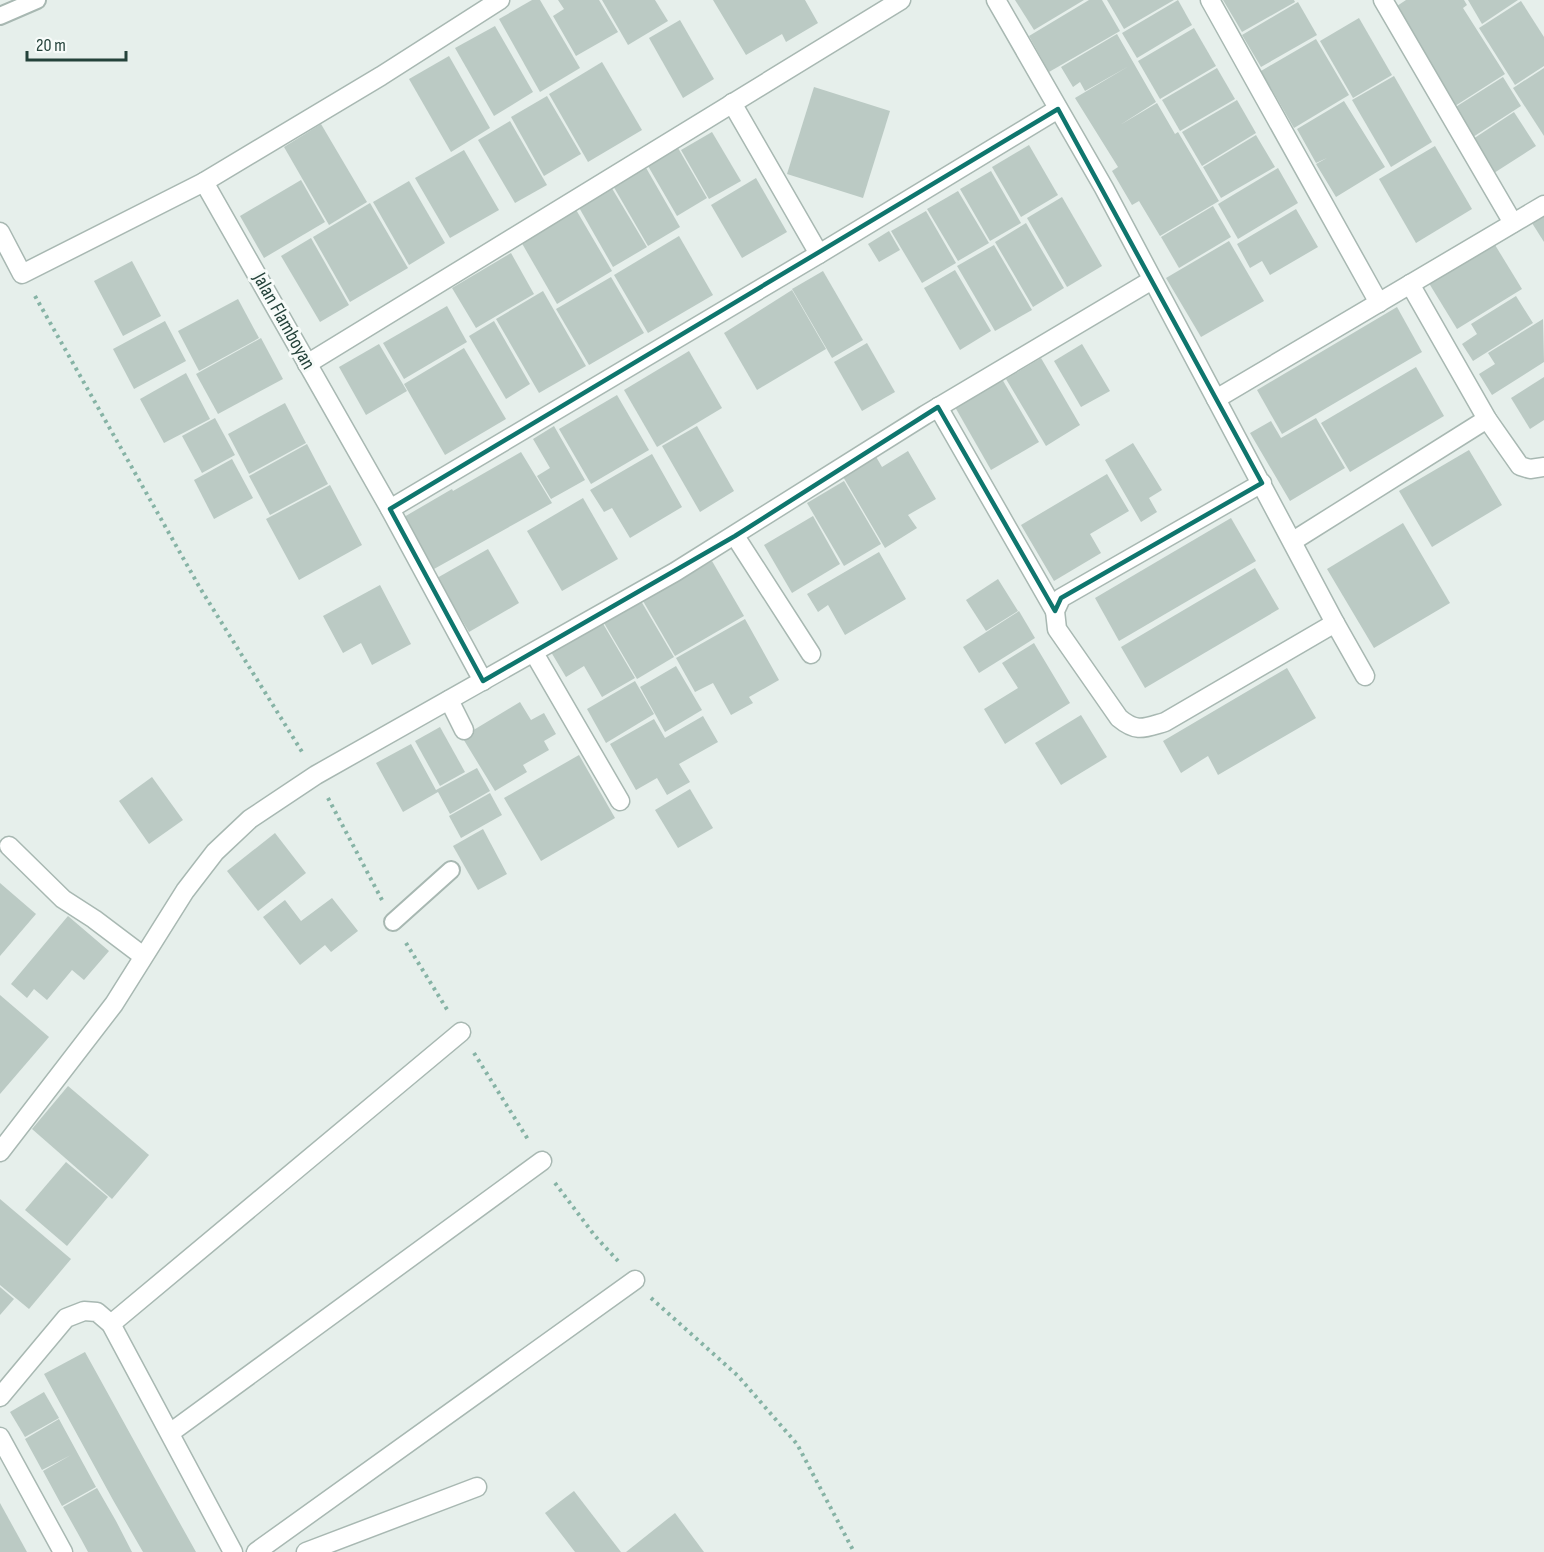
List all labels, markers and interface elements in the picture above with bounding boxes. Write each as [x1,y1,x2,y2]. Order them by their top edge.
scale bar [27,24,126,62]
text: 20 m [36,35,66,56]
street label: Jalan Flamboyan [247,268,320,374]

